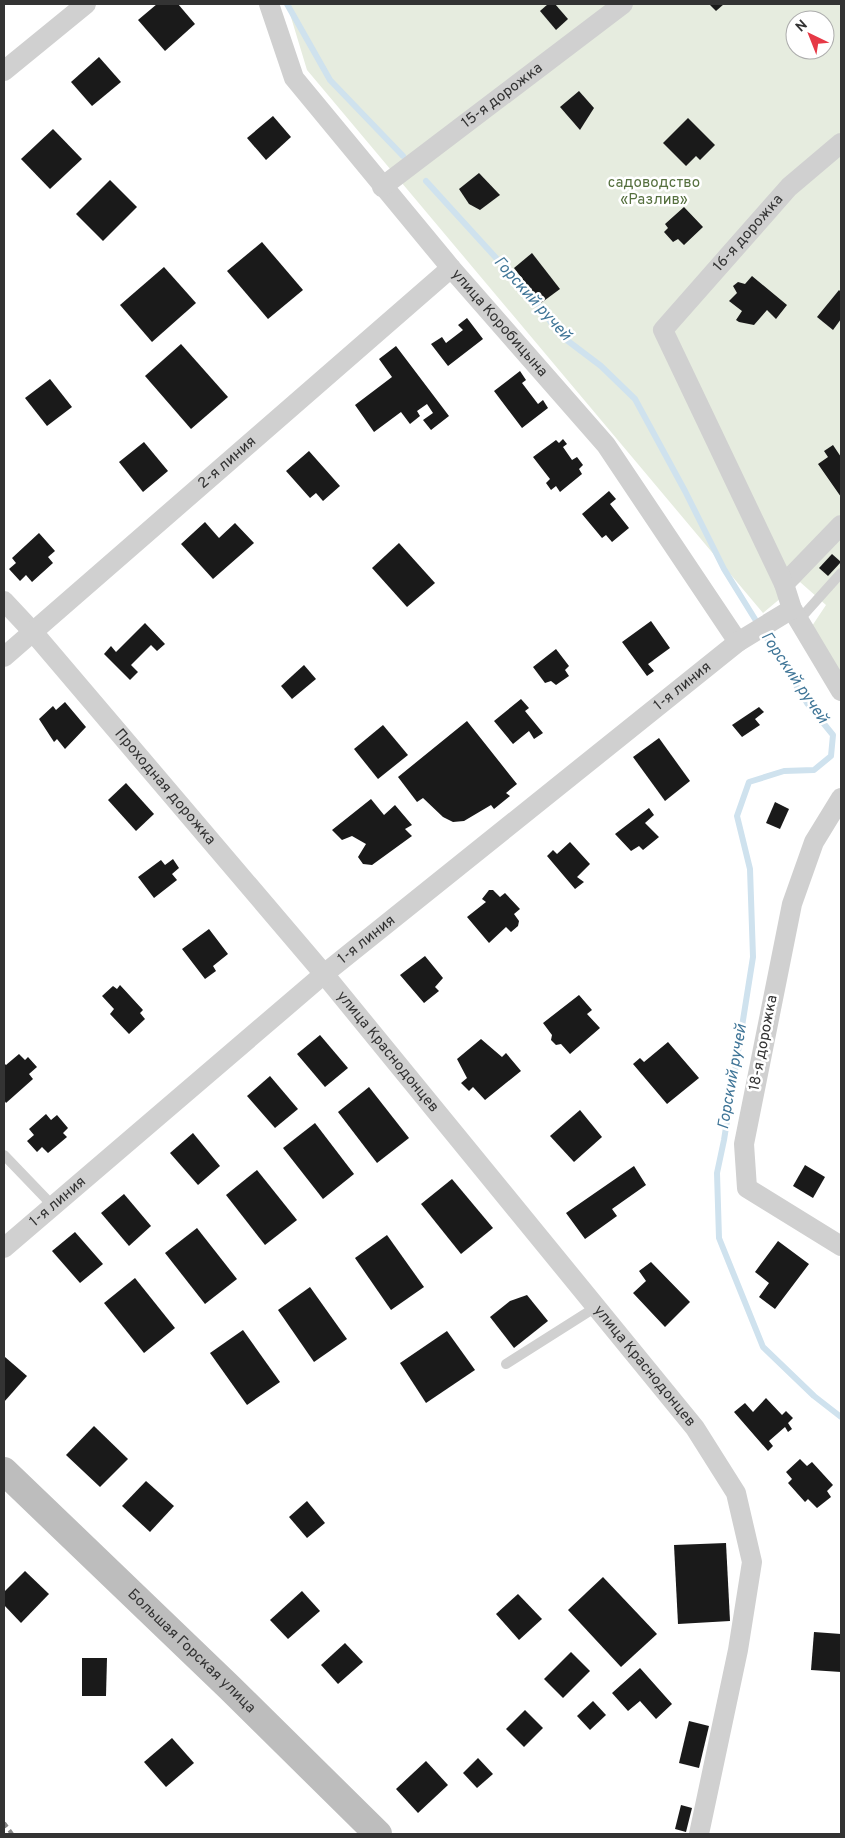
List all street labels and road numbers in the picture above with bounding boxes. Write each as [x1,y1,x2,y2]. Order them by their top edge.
street label: 15-я дорожка [458,59,547,133]
street label: 16-я дорожка [709,190,788,276]
street label: улица Коробицына [447,265,552,381]
street label: 2-я линия [194,432,260,493]
street label: 1-я линия [650,658,715,715]
street label: Проходная дорожка [110,725,220,849]
street label: 1-я линия [334,911,399,969]
street label: улица Краснодонцев [332,987,443,1116]
street label: 18-я дорожка [745,994,783,1092]
street label: 1-я линия [26,1172,90,1231]
street label: улица Краснодонцев [589,1302,700,1431]
street label: Большая Горская улица [123,1585,260,1717]

